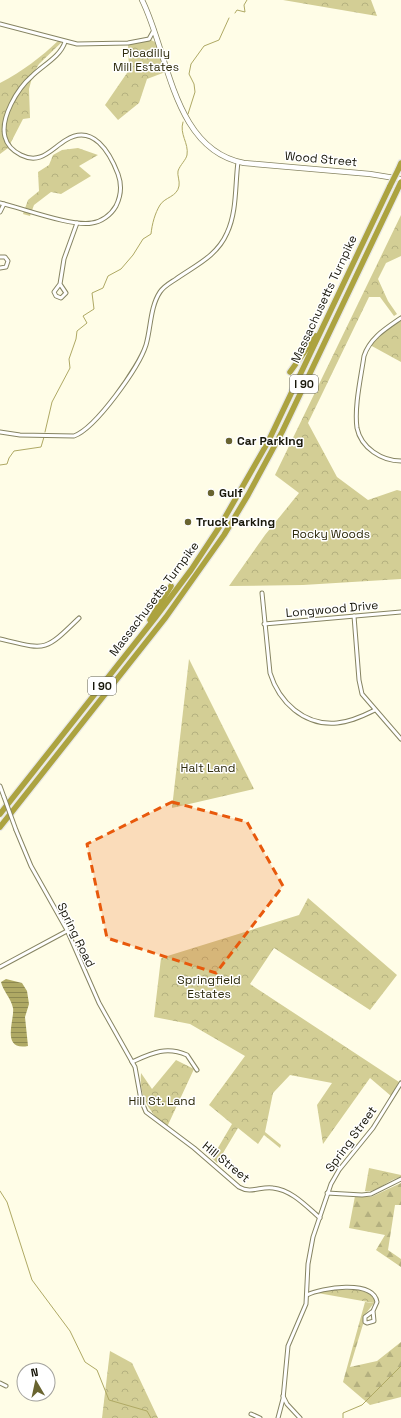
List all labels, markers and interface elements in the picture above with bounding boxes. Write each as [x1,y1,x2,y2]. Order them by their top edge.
park label: Picadilly Mill Estates [113,45,179,75]
street label: Wood Street [284,148,358,170]
street label: Massachusetts Turnpike [287,232,361,366]
road number: I 90 [290,375,318,393]
place label: Car Parking [237,433,303,449]
marker: Car Parking [224,436,234,446]
place label: Gulf [219,485,243,501]
marker: Gulf [206,488,216,498]
place label: Truck Parking [196,514,275,530]
marker: Truck Parking [183,517,193,527]
park label: Rocky Woods [292,526,370,542]
street label: Massachusetts Turnpike [106,538,202,660]
street label: Longwood Drive [285,597,379,621]
road number: I 90 [88,677,116,695]
park label: Halt Land [181,760,235,776]
street label: Spring Road [53,900,99,970]
park label: Springfield Estates [177,972,241,1002]
park label: Hill St. Land [129,1093,195,1109]
street label: Spring Street [322,1103,380,1175]
street label: Hill Street [199,1138,253,1186]
north arrow [16,1362,56,1402]
text: N [30,1365,39,1380]

